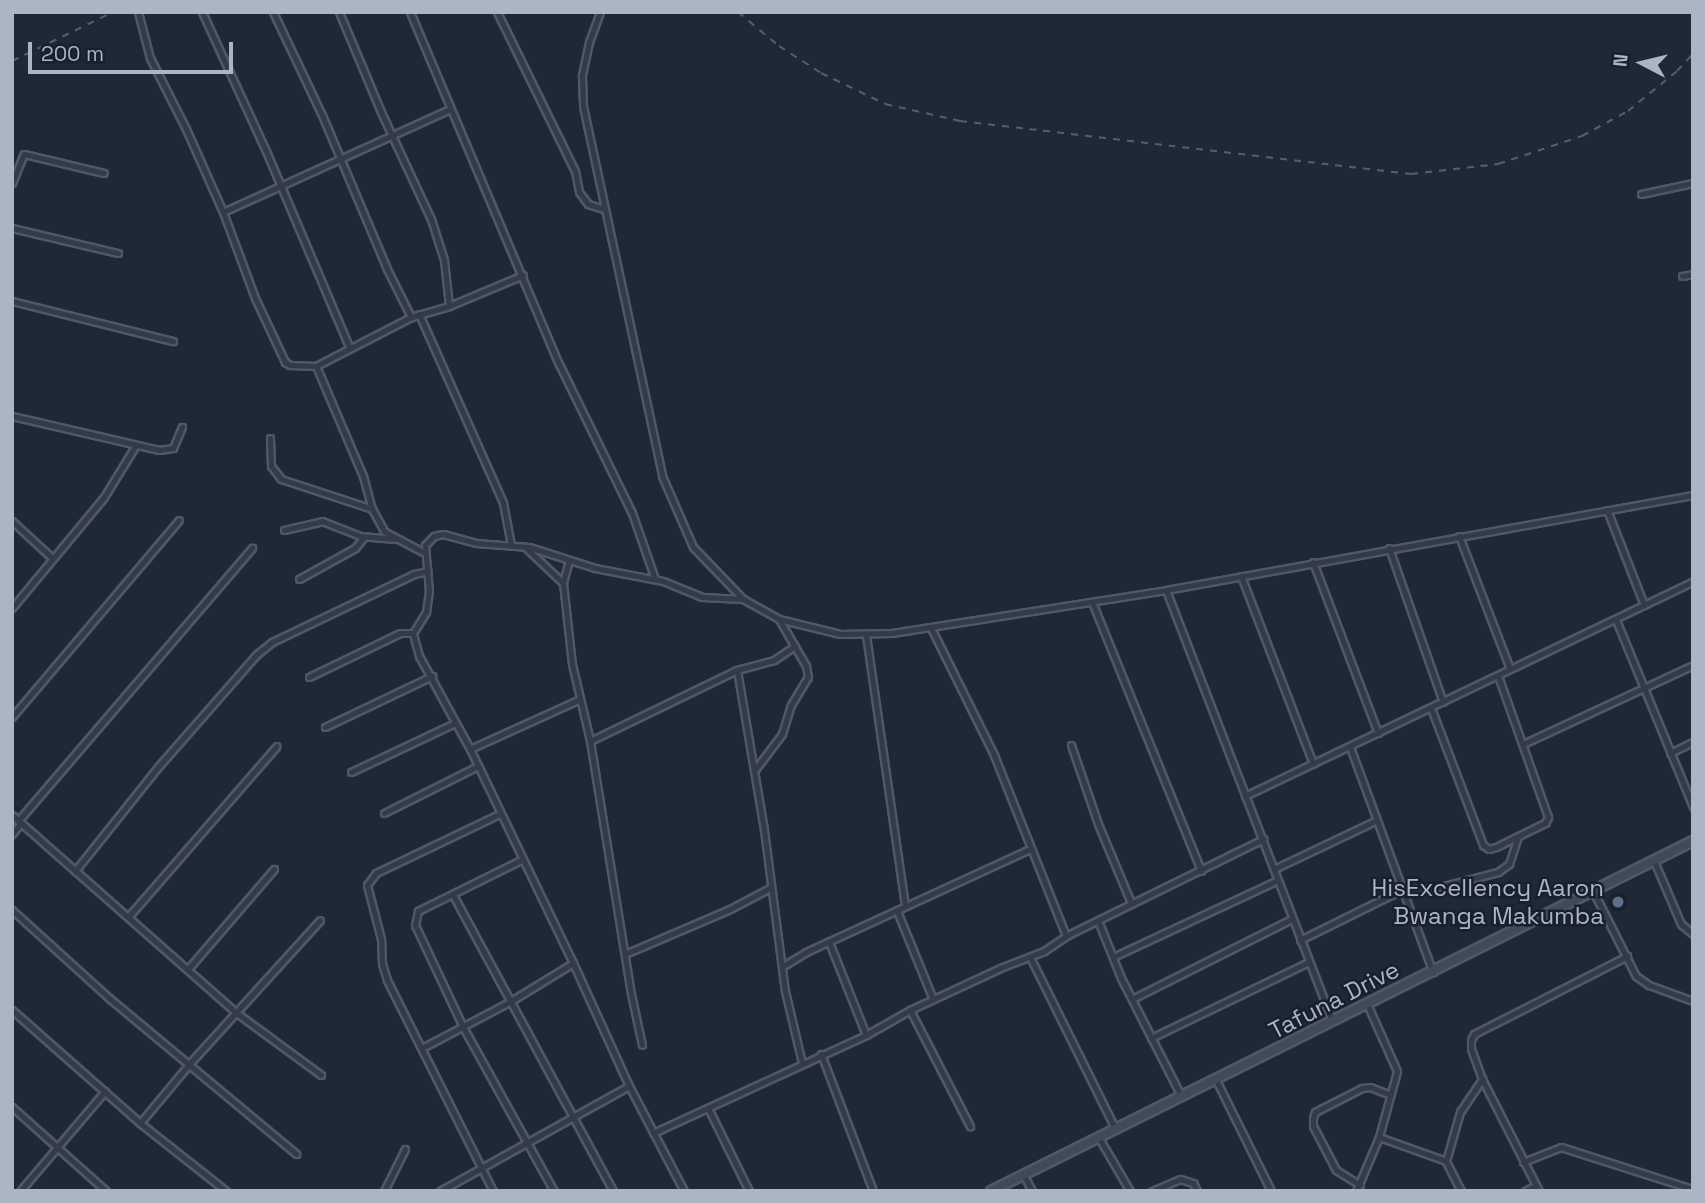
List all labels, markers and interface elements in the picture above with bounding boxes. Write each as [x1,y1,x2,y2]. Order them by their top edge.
scale bar [32,28,236,72]
north arrow [1607,28,1677,98]
text: 200 m [41,40,104,67]
text: N [1607,53,1634,68]
place label: HisExcellency Aaron Bwanga Makumba [1371,874,1604,930]
marker: HisExcellency Aaron Bwanga Makumba [1610,894,1626,910]
street label: Tafuna Drive [1264,955,1404,1045]

